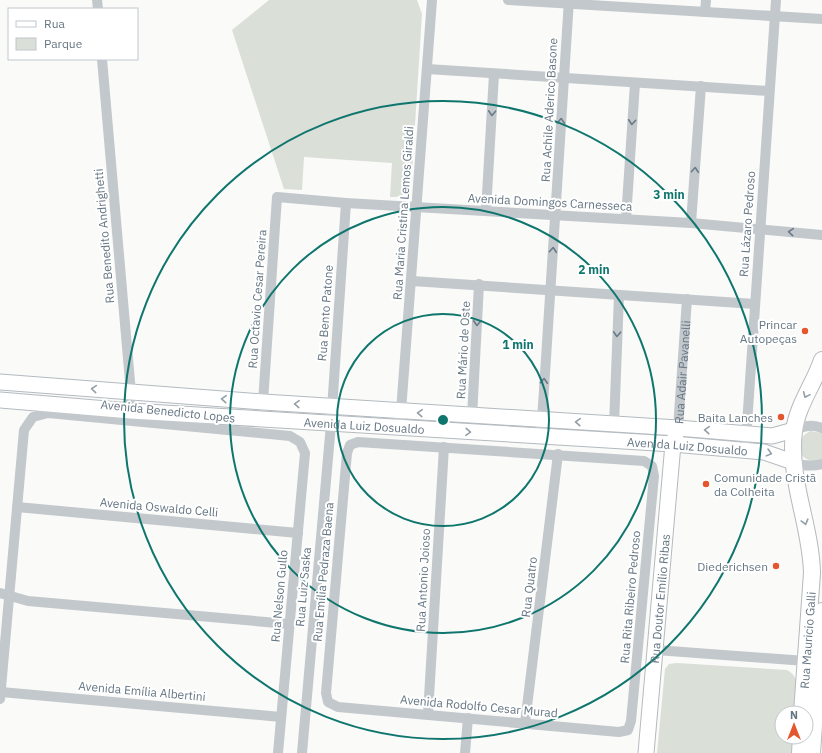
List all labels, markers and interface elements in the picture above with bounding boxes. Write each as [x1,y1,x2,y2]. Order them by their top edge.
legend [8,8,138,60]
text: Rua [44,16,65,31]
text: Parque [44,36,83,51]
street label: Rua Achile Aderico Basone [538,37,560,182]
one-way arrow [487,110,496,116]
one-way arrow [557,118,566,124]
one-way arrow [628,119,637,125]
street label: Rua Maria Cristina Lemos Giraldi [389,126,417,300]
one-way arrow [690,167,699,173]
street label: Rua Benedito Andrighetti [91,168,117,304]
street label: Rua Lázaro Pedroso [736,170,758,278]
text: 3 min [653,187,685,202]
street label: Avenida Domingos Carnesseca [467,190,633,214]
one-way arrow [788,227,794,236]
street label: Rua Octavio Cesar Pereira [245,229,269,369]
one-way arrow [548,247,557,253]
text: 2 min [578,262,610,277]
street label: Rua Bento Patone [314,264,336,362]
street label: Rua Mário de Oste [453,300,473,399]
place label: Princar Autopeças [740,317,798,346]
one-way arrow [473,320,482,326]
street label: Rua Adair Pavanelli [671,320,693,424]
marker: Princar Autopeças [800,326,810,336]
one-way arrow [613,331,622,337]
text: 1 min [502,337,534,352]
one-way arrow [539,378,548,384]
one-way arrow [91,385,97,394]
one-way arrow [803,391,811,399]
one-way arrow [221,395,227,404]
street label: Avenida Benedicto Lopes [100,396,236,426]
one-way arrow [294,400,300,409]
one-way arrow [417,408,423,417]
place label: Baita Lanches [698,410,773,425]
marker: Baita Lanches [776,412,786,422]
centre of rings [436,413,450,427]
street label: Avenida Luiz Dosualdo [303,414,425,436]
one-way arrow [575,418,581,427]
one-way arrow [704,426,710,435]
one-way arrow [465,427,471,436]
street label: Avenida Luiz Dosualdo [627,434,749,458]
one-way arrow [766,449,773,457]
place label: Comunidade Cristã da Colheita [714,470,817,499]
marker: Comunidade Cristã da Colheita [701,479,711,489]
street label: Avenida Oswaldo Celli [99,494,219,520]
street label: Rua Emília Pedraza Baena [309,501,337,642]
one-way arrow [800,518,809,525]
street label: Rua Antonio Joioso [413,528,433,632]
street label: Rua Rita Ribeiro Pedroso [617,530,643,664]
street label: Rua Doutor Emílio Ribas [646,533,673,664]
street label: Rua Luiz Saska [292,546,314,627]
street label: Rua Nelson Gullo [267,549,291,643]
street label: Rua Quatro [518,556,540,618]
place label: Diederichsen [697,559,768,574]
marker: Diederichsen [771,561,781,571]
street label: Rua Mauricio Galli [796,591,818,689]
street label: Avenida Emília Albertini [78,678,206,704]
street label: Avenida Rodolfo Cesar Murad [400,692,558,720]
north arrow [774,705,814,745]
text: N [790,708,798,722]

